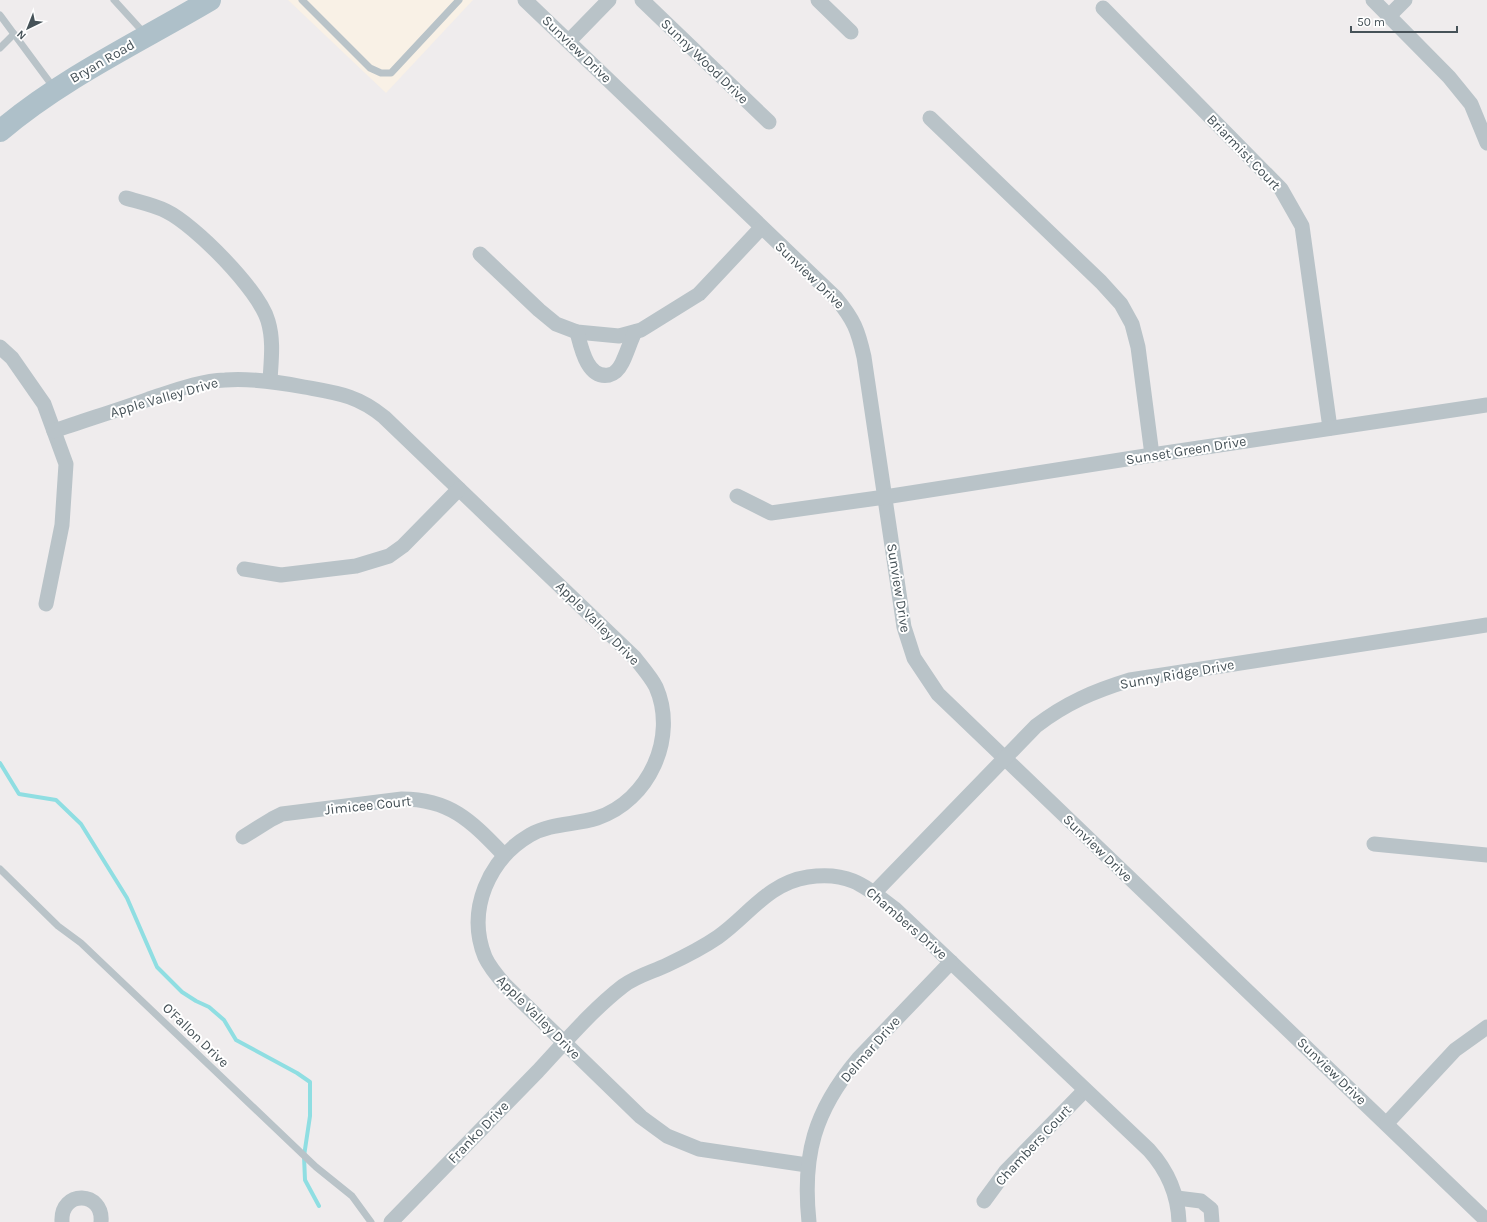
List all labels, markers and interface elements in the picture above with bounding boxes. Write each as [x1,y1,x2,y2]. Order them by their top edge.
north arrow [8,8,48,48]
scale bar [1351,8,1457,34]
street label: Sunview Drive [538,12,615,87]
street label: Sunny Wood Drive [657,15,752,108]
text: 50 m [1357,15,1385,29]
text: N [14,28,29,42]
street label: Bryan Road [67,36,138,87]
street label: Briarmist Court [1203,111,1284,194]
street label: Sunview Drive [771,238,848,313]
street label: Apple Valley Drive [108,374,220,421]
street label: Sunset Green Drive [1125,433,1247,468]
street label: Sunview Drive [883,542,914,634]
street label: Apple Valley Drive [552,578,643,669]
street label: Sunny Ridge Drive [1119,656,1236,693]
street label: Jimicee Court [324,792,412,819]
street label: Sunview Drive [1059,811,1136,886]
street label: Chambers Drive [863,884,951,963]
street label: Apple Valley Drive [493,972,584,1063]
street label: O'Fallon Drive [159,1000,232,1071]
street label: Delmar Drive [837,1013,904,1086]
street label: Sunview Drive [1293,1034,1370,1109]
street label: Franko Drive [444,1098,512,1167]
street label: Chambers Court [992,1101,1075,1189]

